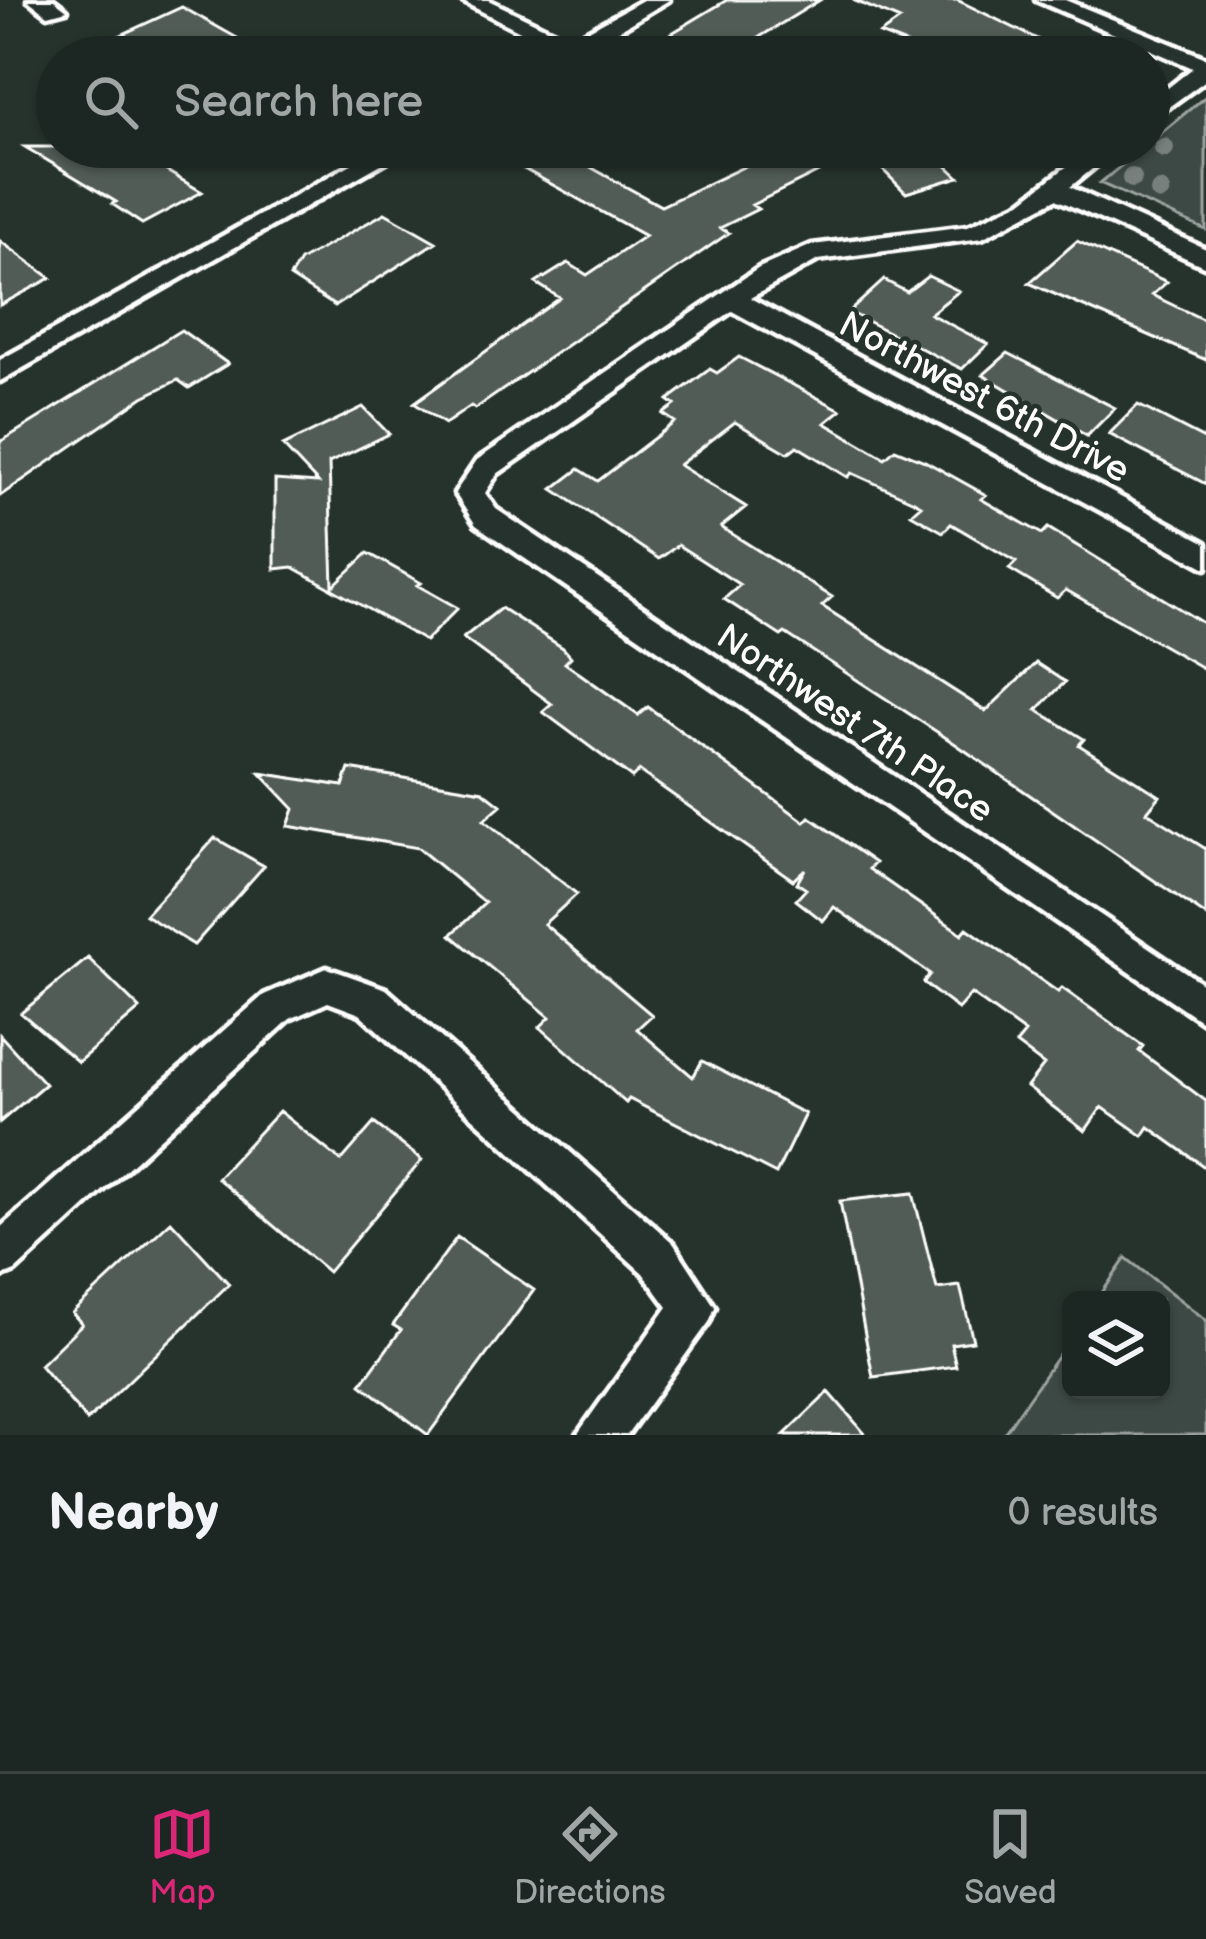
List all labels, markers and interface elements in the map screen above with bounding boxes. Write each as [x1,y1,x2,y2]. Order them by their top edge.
search box [36,36,1170,168]
icon: search [78,69,144,135]
text: Search here [174,75,423,130]
street label: Northwest 6th Drive [831,303,1136,493]
street label: Northwest 7th Place [708,616,1001,833]
map controls [1062,1291,1170,1399]
button: layers [1062,1291,1170,1399]
text: Nearby [48,1483,219,1544]
text: 0 results [1007,1490,1158,1537]
tab: Map [149,1801,216,1913]
tab: Directions [514,1801,666,1913]
tab: Saved [964,1801,1057,1913]

